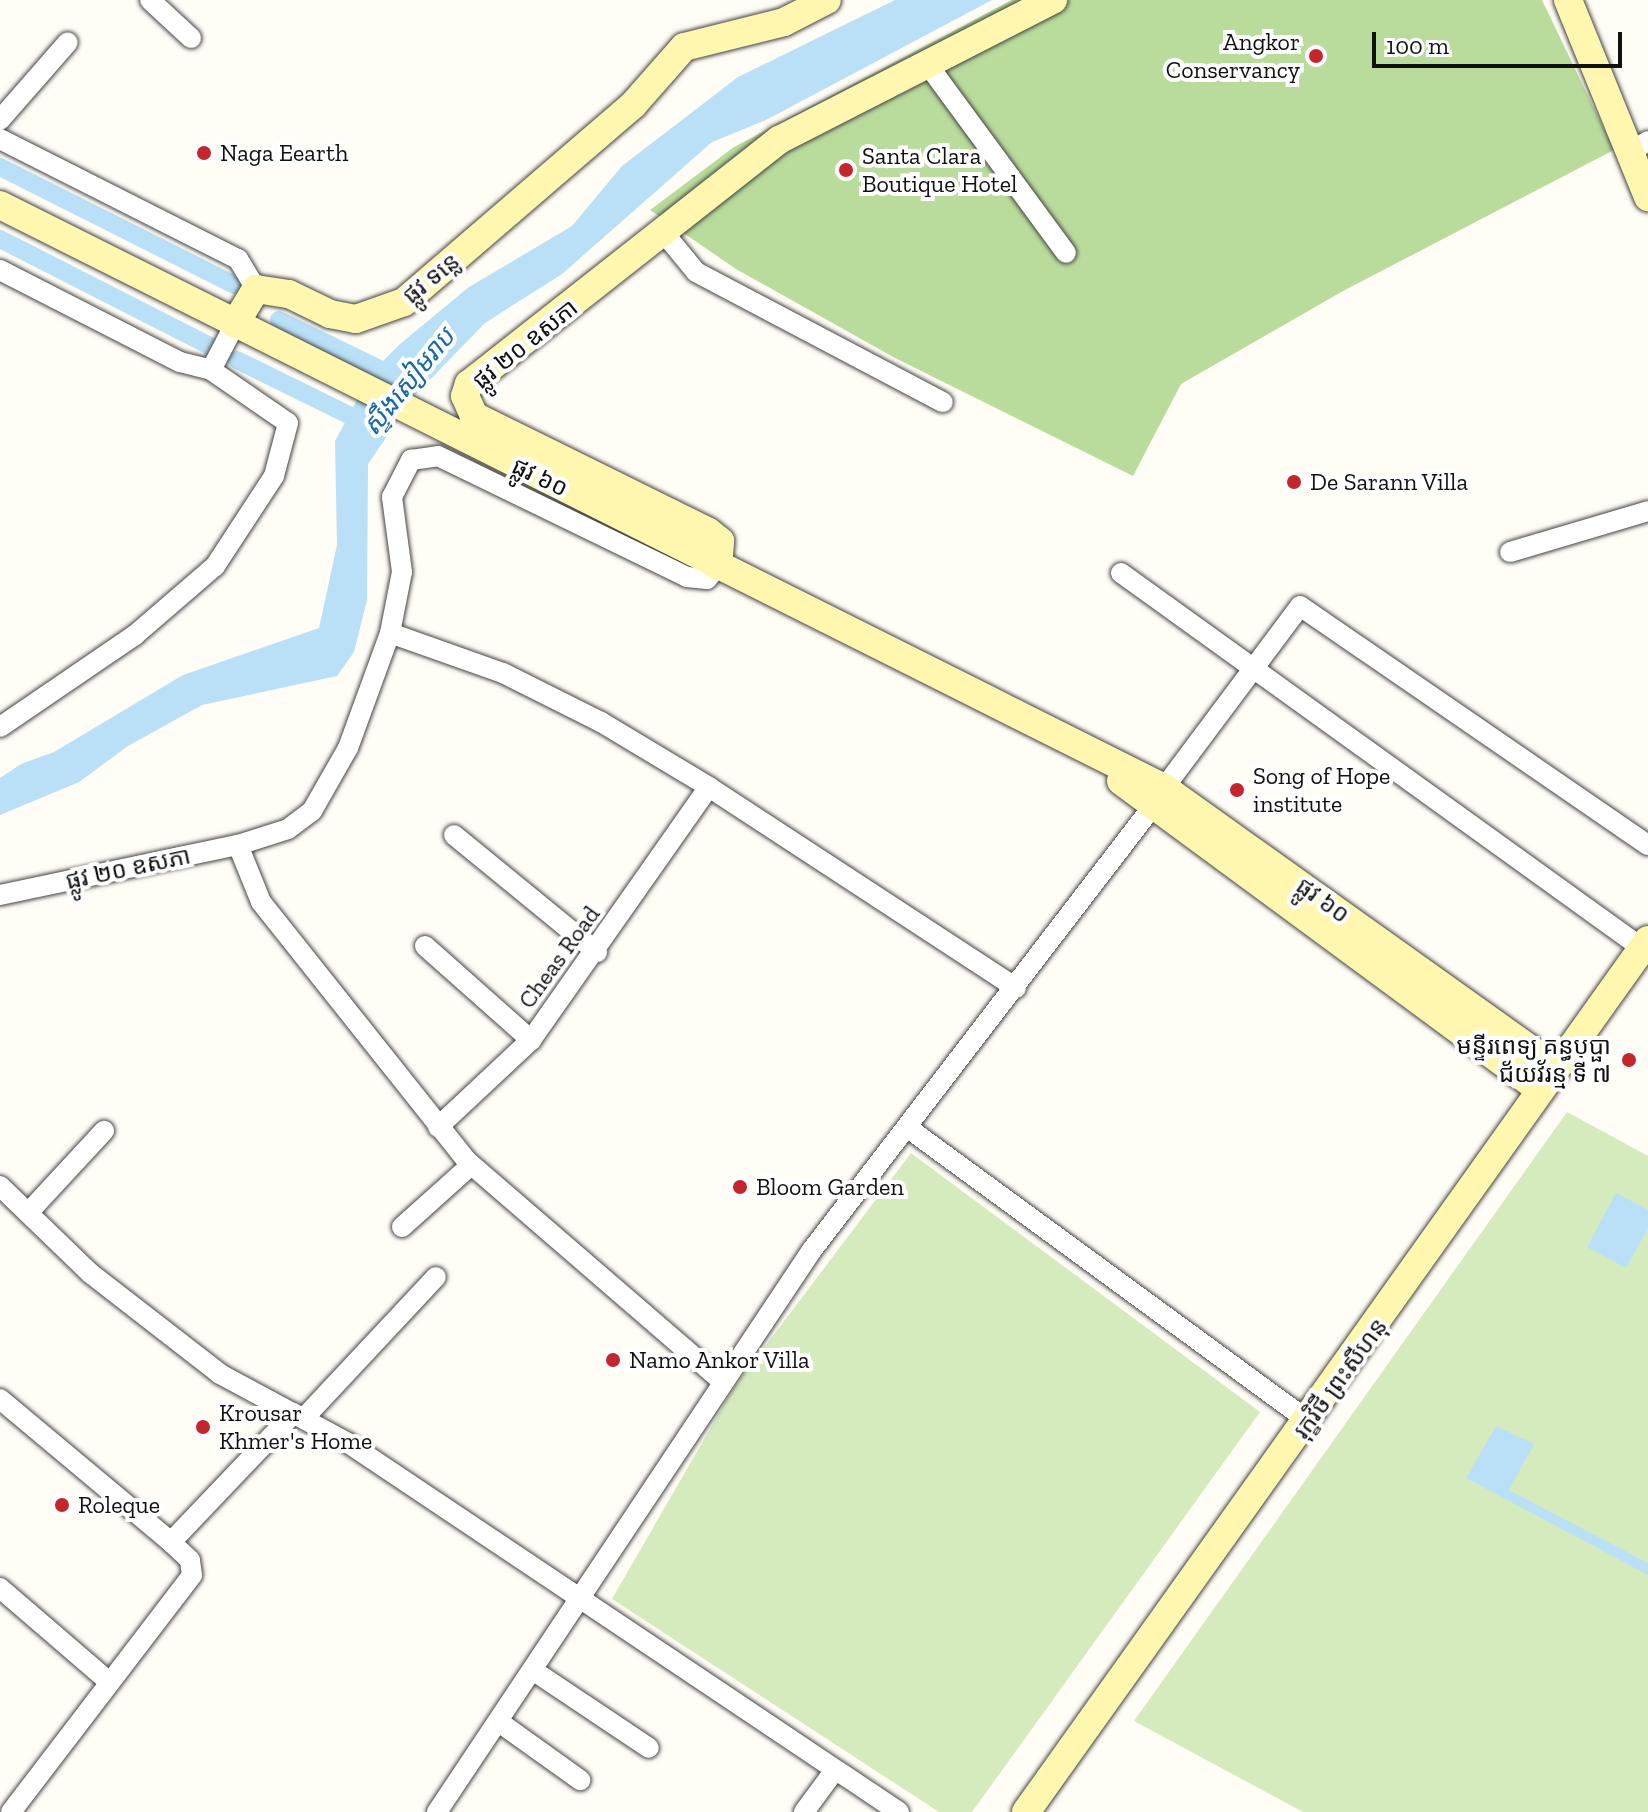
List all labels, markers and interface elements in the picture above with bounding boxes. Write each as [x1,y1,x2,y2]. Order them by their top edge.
scale bar [1376,16,1626,66]
place label: Angkor Conservancy [1166,28,1300,84]
text: 100 m [1386,31,1449,60]
marker: Angkor Conservancy [1307,47,1325,65]
place label: Naga Eearth [220,139,348,167]
place label: Santa Clara Boutique Hotel [862,142,1017,198]
marker: Naga Eearth [195,144,213,162]
marker: Santa Clara Boutique Hotel [837,161,855,179]
street label: ផ្លូវ ទន្លេ [397,246,465,310]
street label: ផ្លូវ ២០ ឧសភា [467,293,583,395]
water label: ស្ទឹងសៀមរាប [356,322,462,442]
street label: ផ្លូវ ៦០ [507,451,573,503]
place label: De Sarann Villa [1310,468,1469,496]
marker: De Sarann Villa [1285,473,1303,491]
place label: Song of Hope institute [1253,762,1390,818]
marker: Song of Hope institute [1228,781,1246,799]
street label: ផ្លូវ ២០ ឧសភា [63,841,193,895]
street label: ផ្លូវ ៦០ [1291,871,1355,929]
street label: Cheas Road [512,900,606,1014]
place label: មន្ទីរពេទ្យ គន្ធបុប្ផា ជ័យវ័រន្ម ទី ៧ [1457,1032,1611,1088]
marker: មន្ទីរពេទ្យ គន្ធបុប្ផា ជ័យវ័រន្ម ទី ៧ [1618,1049,1640,1071]
place label: Bloom Garden [756,1173,904,1201]
marker: Bloom Garden [731,1178,749,1196]
street label: រុក្ខវិថី ព្រះសីហនុ [1287,1312,1393,1444]
place label: Namo Ankor Villa [629,1346,812,1374]
marker: Namo Ankor Villa [604,1351,622,1369]
place label: Krousar Khmer's Home [219,1399,372,1455]
marker: Krousar Khmer's Home [194,1418,212,1436]
place label: Roleque [78,1491,160,1519]
marker: Roleque [53,1496,71,1514]

